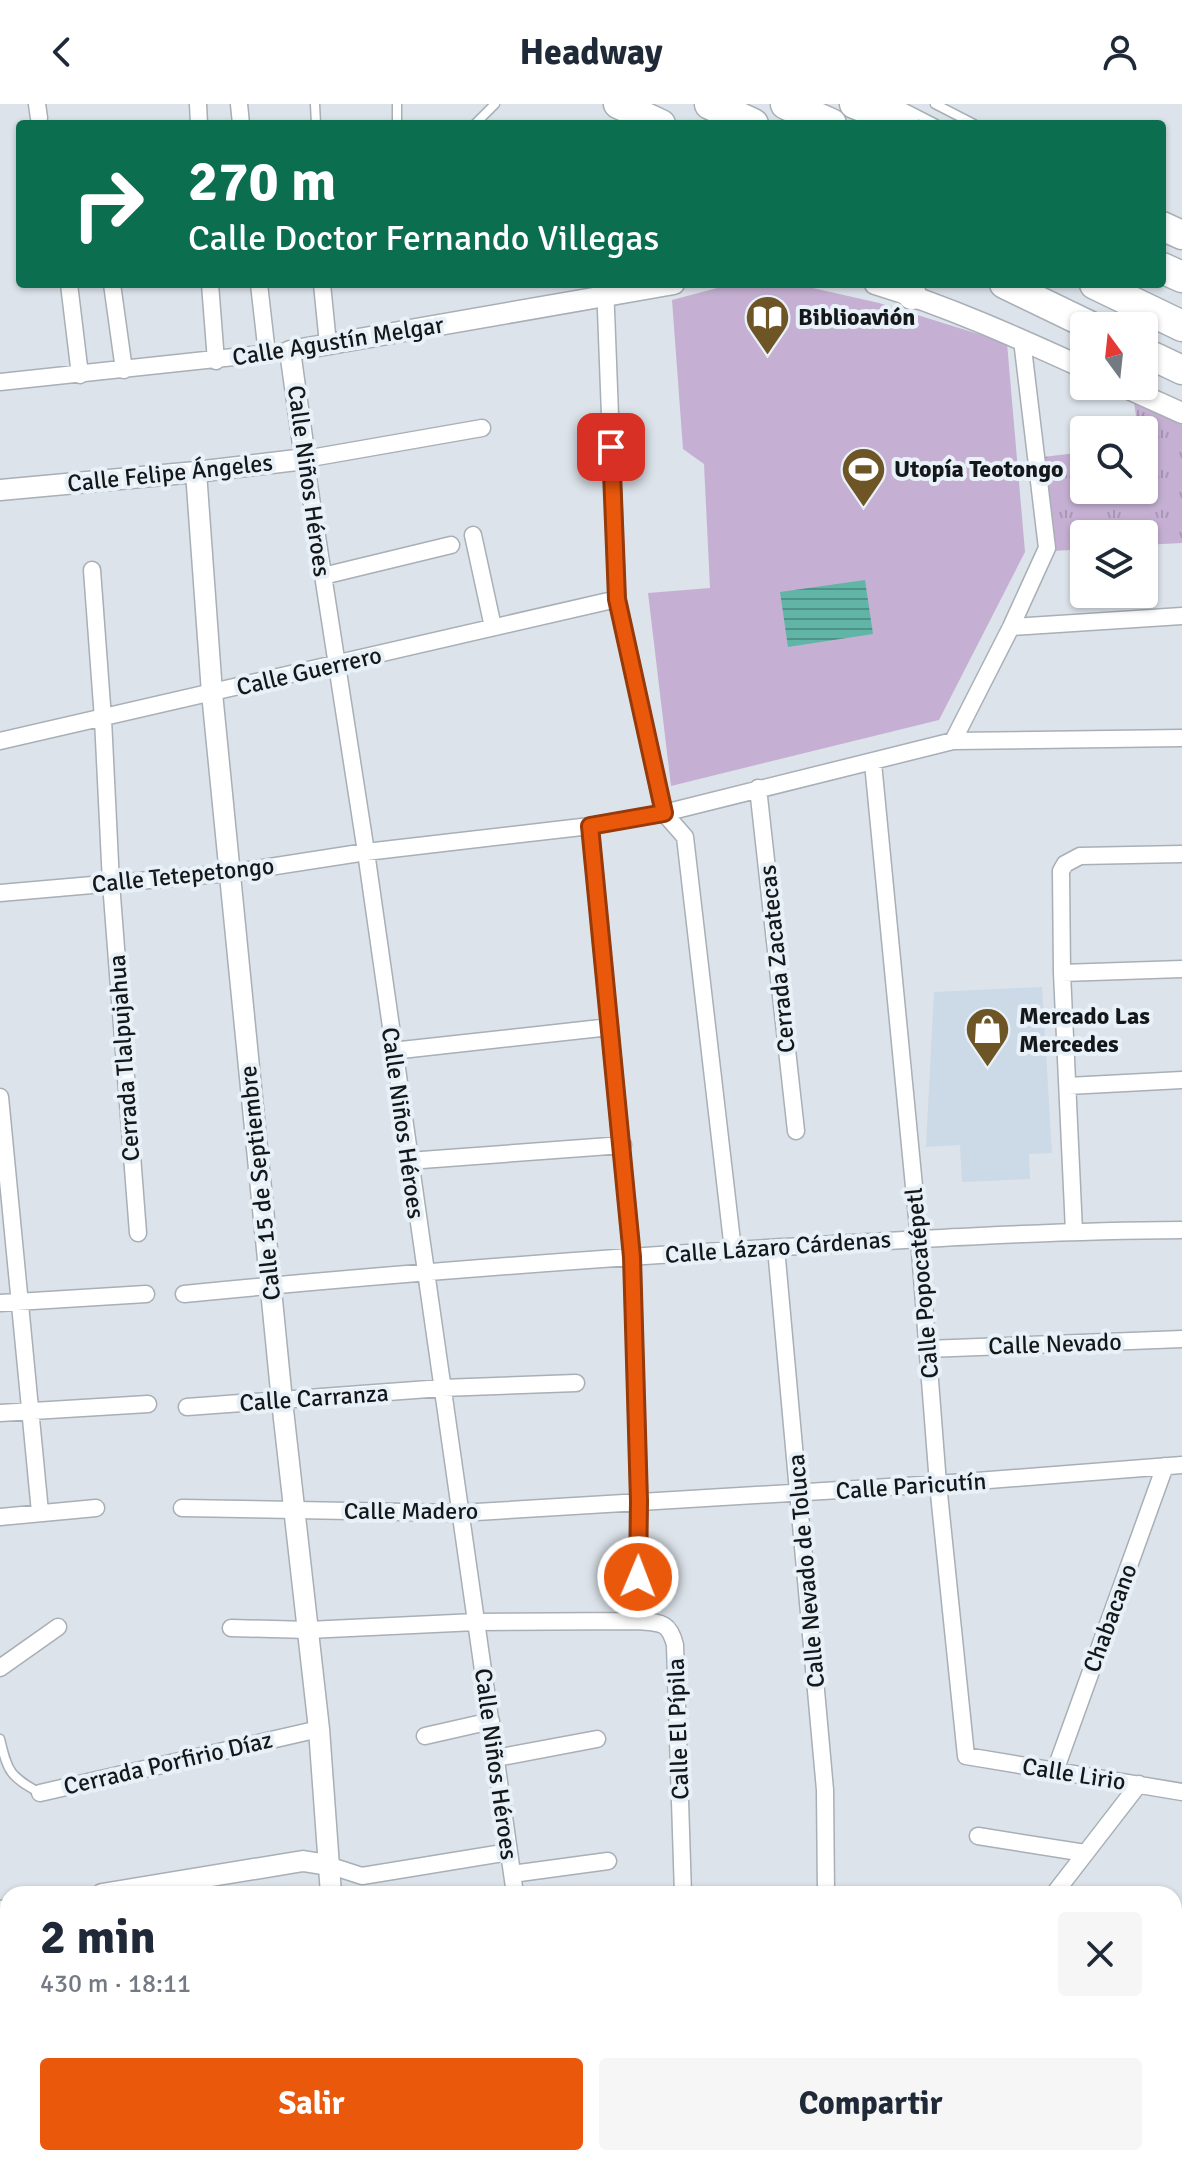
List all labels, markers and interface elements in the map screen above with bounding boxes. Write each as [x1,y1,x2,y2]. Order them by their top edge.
icon: back [40,30,84,74]
text: Headway [519,30,663,75]
icon: person [1098,30,1142,74]
text: 270 m [188,147,336,216]
icon: right [56,152,160,256]
text: Calle Doctor Fernando Villegas [188,216,659,261]
library icon: Biblioavión [743,293,791,356]
place label: Biblioavión [798,302,915,332]
street label: Calle Agustín Melgar [230,309,446,373]
north arrow [1070,312,1158,400]
map controls [1070,312,1158,608]
street label: Calle Niños Héroes [281,383,337,579]
pin [577,413,645,481]
button: search [1070,416,1158,504]
icon: arrive [589,425,633,469]
sports icon: Utopía Teotongo [839,445,887,508]
street label: Calle Felipe Ángeles [66,447,274,499]
place label: Utopía Teotongo [894,454,1064,484]
button: layers [1070,520,1158,608]
street label: Calle Guerrero [234,640,384,702]
street label: Calle Tetepetongo [90,851,276,899]
street label: Cerrada Zacatecas [752,864,802,1054]
street label: Cerrada Tlalpujahua [102,954,146,1162]
place label: Mercado Las Mercedes [1019,1001,1150,1059]
shop icon: Mercado Las Mercedes [964,1006,1012,1069]
street label: Calle Niños Héroes [375,1025,431,1221]
street label: Calle 15 de Septiembre [233,1064,287,1302]
street label: Calle Popocatépetl [899,1186,945,1380]
street label: Calle Lázaro Cárdenas [664,1224,892,1270]
street label: Calle Nevado [988,1327,1122,1361]
street label: Calle Carranza [238,1378,390,1418]
street label: Calle Nevado de Toluca [781,1453,831,1689]
street label: Calle Paricutín [835,1466,987,1506]
street label: Calle Madero [344,1496,478,1526]
position arrow [596,1535,680,1619]
street label: Chabacano [1076,1560,1144,1676]
street label: Calle El Pípila [661,1658,695,1800]
street label: Calle Niños Héroes [468,1666,524,1862]
street label: Cerrada Porfirio Díaz [61,1724,275,1802]
street label: Calle Lirio [1020,1751,1128,1797]
text: 2 min [40,1908,156,1967]
button: close [1058,1912,1142,1996]
text: 430 m · 18:11 [40,1968,191,2000]
button: Salir [40,2058,583,2150]
button: Compartir [599,2058,1142,2150]

